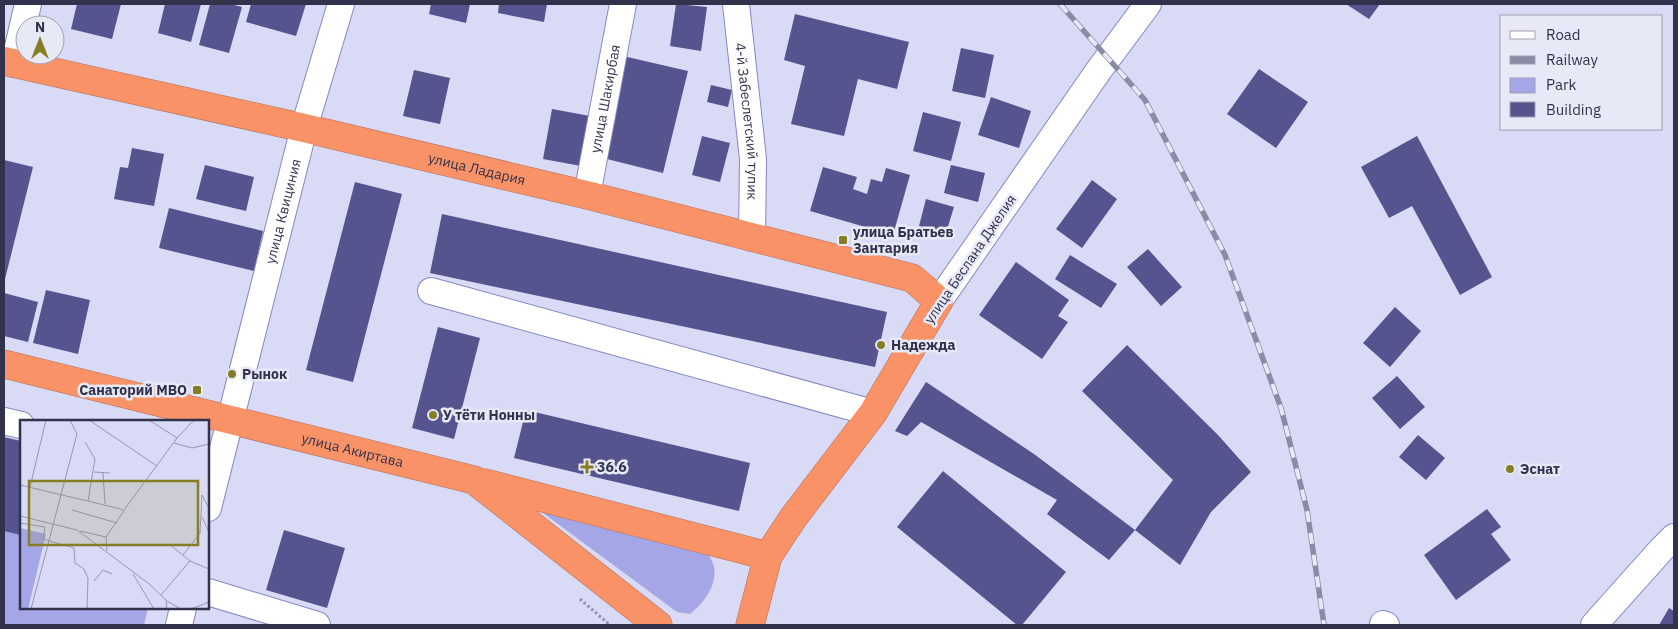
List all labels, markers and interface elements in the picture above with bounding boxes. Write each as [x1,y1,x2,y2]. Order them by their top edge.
north arrow [15,15,65,65]
legend [1500,15,1663,130]
text: N [35,18,45,36]
text: Road [1546,25,1581,44]
street label: 4-й Забеслетский тупик [731,42,762,201]
street label: улица Шакирбая [586,43,624,154]
text: Railway [1546,50,1599,69]
text: Park [1546,75,1576,94]
text: Building [1546,100,1601,119]
street label: улица Ладария [426,149,527,189]
street label: улица Квициния [261,157,305,266]
street label: улица Беслана Джелия [920,191,1020,327]
place label: улица Братьев Зантария [853,223,954,257]
marker: улица Братьев Зантария [837,234,849,246]
place label: Надежда [891,336,955,354]
marker: Надежда [875,339,887,351]
place label: Рынок [242,365,287,383]
marker: Рынок [226,368,238,380]
place label: Санаторий МВО [79,381,187,399]
marker: Санаторий МВО [191,384,203,396]
place label: У тёти Нонны [443,406,535,424]
marker: У тёти Нонны [427,409,439,421]
inset map [20,420,209,609]
street label: улица Акиртава [300,429,406,471]
place label: 36.6 [597,458,627,476]
place label: Эснат [1520,460,1560,478]
marker: 36.6 [581,461,593,473]
marker: Эснат [1504,463,1516,475]

